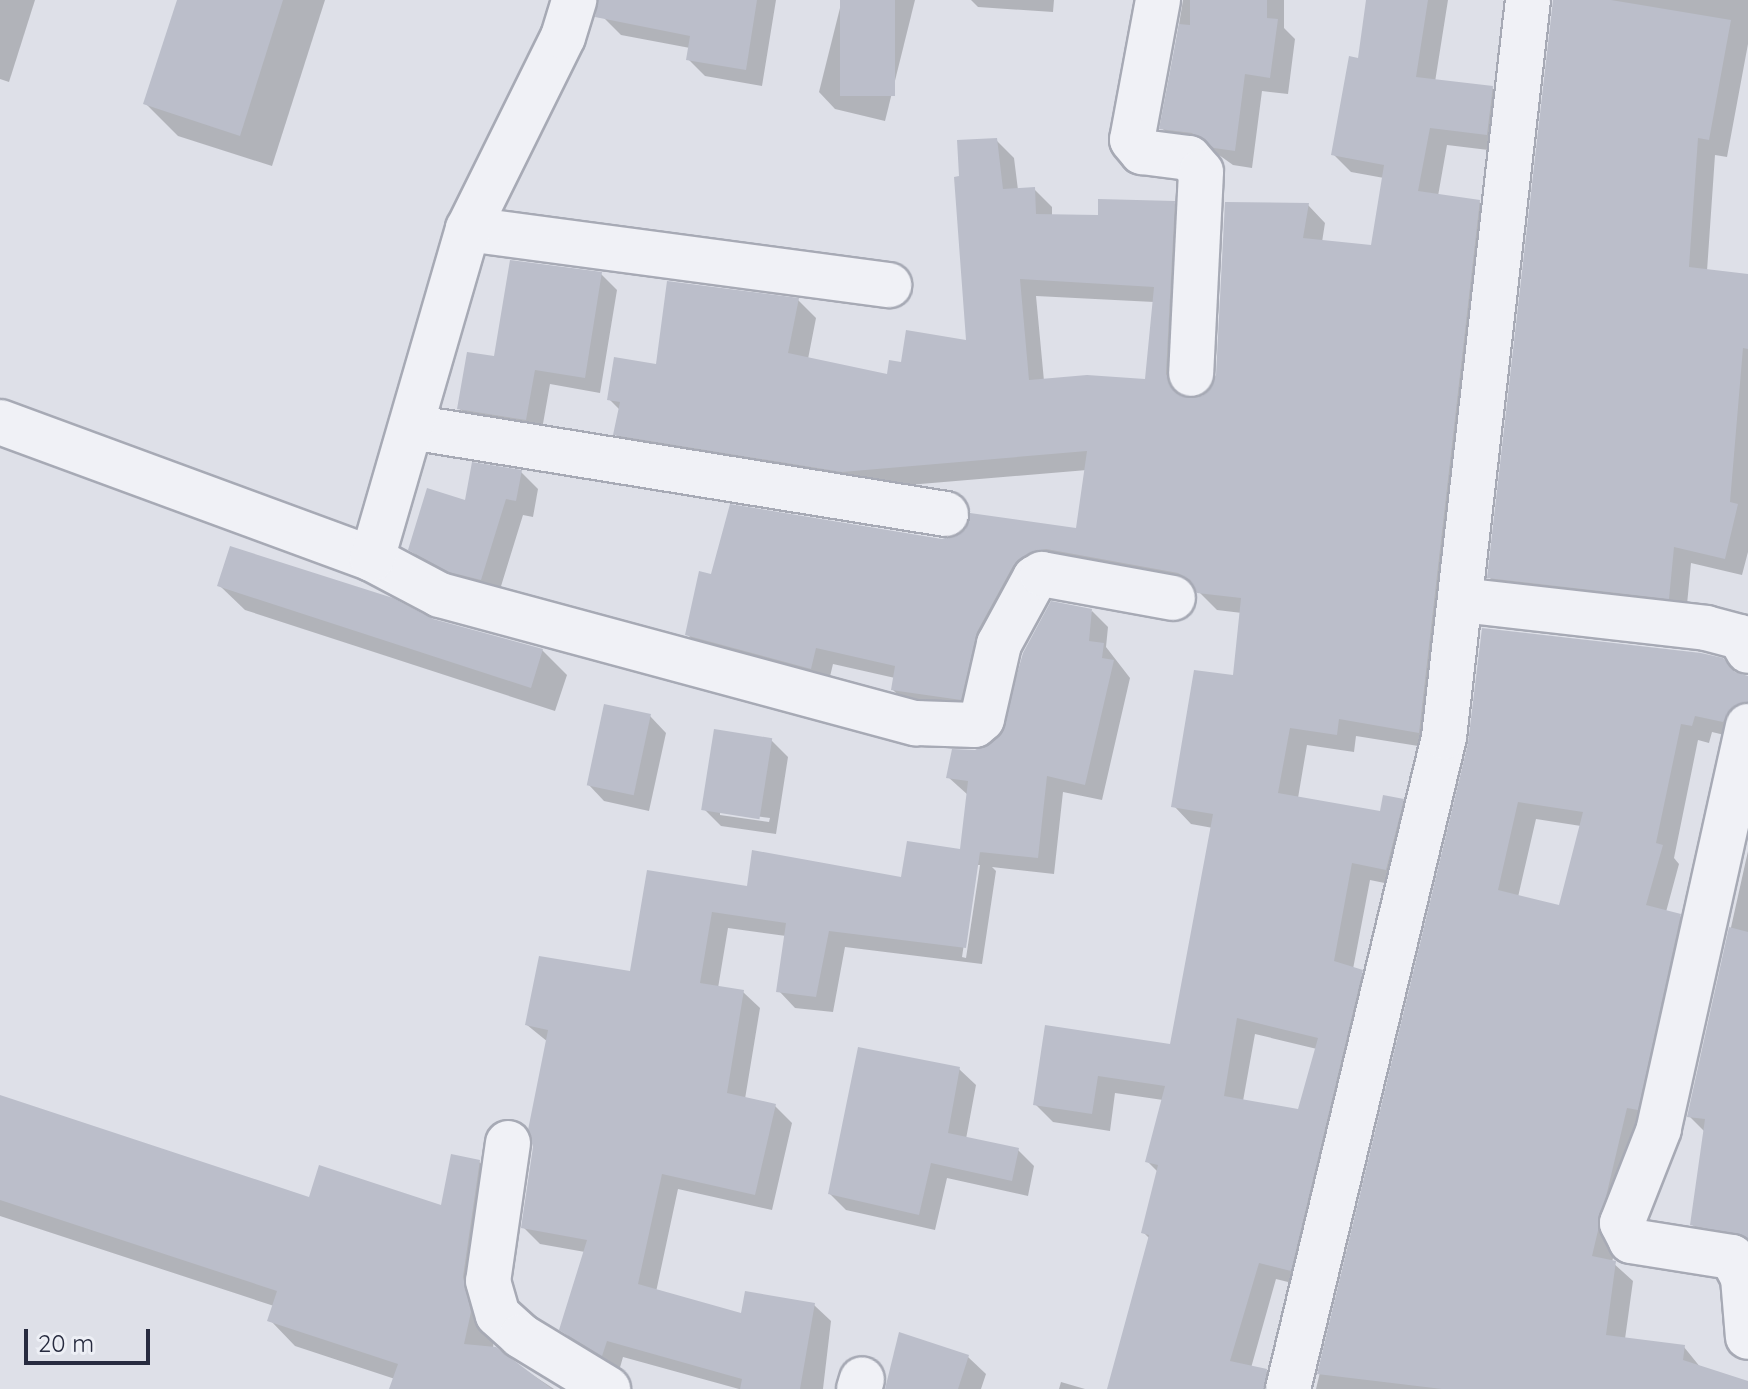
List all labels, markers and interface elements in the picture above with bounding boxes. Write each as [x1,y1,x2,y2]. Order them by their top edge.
scale bar [28,1313,154,1363]
text: 20 m [38,1328,94,1358]

